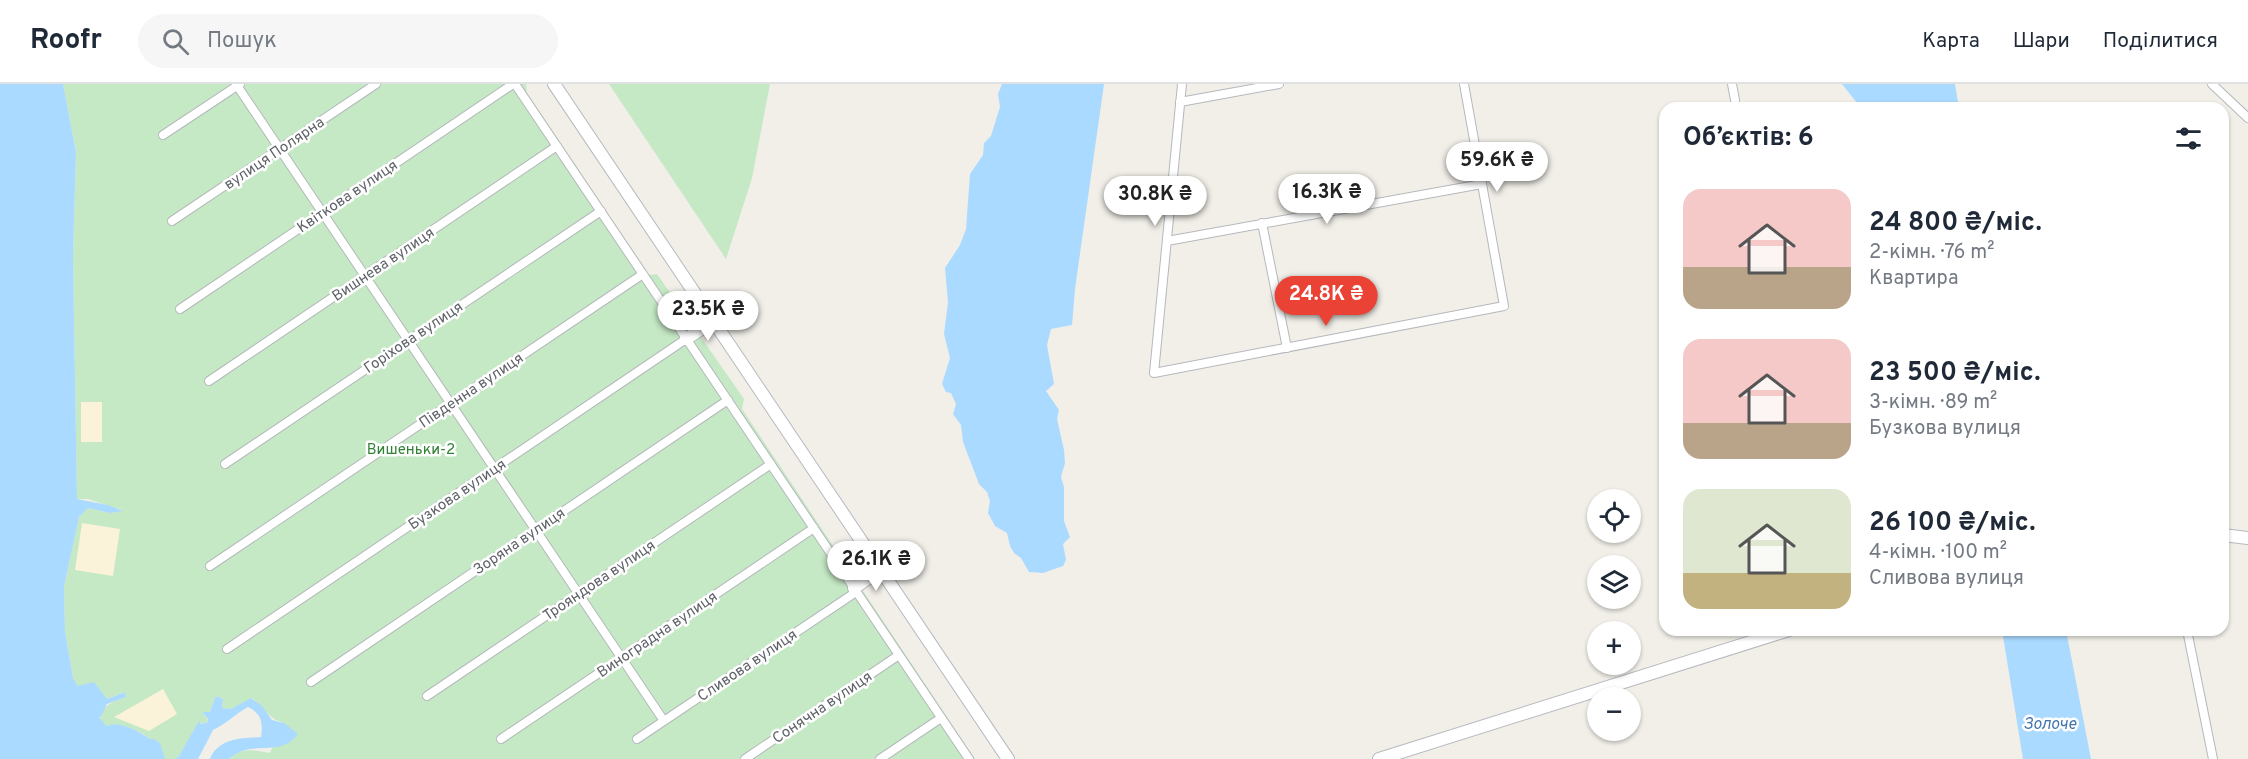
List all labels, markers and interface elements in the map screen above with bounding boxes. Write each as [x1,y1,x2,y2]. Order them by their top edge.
search box [138,14,558,68]
text: Roofr [30,23,102,59]
icon: search [159,25,192,58]
text: Пошук [207,28,277,55]
text: Карта [1922,28,1980,55]
text: Шари [2013,28,2070,55]
text: Поділитися [2103,28,2218,55]
street label: вулиця Полярна [221,114,329,195]
text: Об’єктів: 6 [1683,122,1814,155]
icon: filters [2172,122,2205,155]
pin: 59.6K ₴ [1442,142,1552,193]
text: 59.6K ₴ [1460,148,1534,174]
street label: Квіткова вулиця [294,157,402,238]
pin: 16.3K ₴ [1272,174,1382,225]
pin: 30.8K ₴ [1100,176,1210,227]
text: 16.3K ₴ [1292,180,1362,206]
text: 30.8K ₴ [1118,182,1192,208]
text: 24 800 ₴/міс. [1869,207,2042,240]
icon: home [1731,213,1803,285]
street label: Вишнева вулиця [329,224,439,307]
text: 2-кімн. · 76 m² [1869,240,1994,266]
text: Квартира [1869,266,1958,292]
pin: 24.8K ₴ [1271,276,1381,327]
text: 24.8K ₴ [1289,282,1363,308]
pin: 23.5K ₴ [653,291,763,342]
text: 23.5K ₴ [671,297,745,323]
street label: Горіхова вулиця [361,298,467,378]
street label: Південна вулиця [416,349,528,433]
text: 23 500 ₴/міс. [1869,357,2041,390]
icon: home [1731,363,1803,435]
text: 3-кімн. · 89 m² [1869,390,1997,416]
text: Бузкова вулиця [1869,416,2021,442]
park label: Вишеньки-2 [367,441,455,460]
street label: Бузкова вулиця [405,456,510,535]
map controls [1587,489,1641,741]
button: locate [1587,489,1641,543]
street label: Зоряна вулиця [470,505,569,580]
text: 26 100 ₴/міс. [1869,507,2035,540]
icon: home [1731,513,1803,585]
street label: Трояндова вулиця [540,537,660,626]
text: 4-кімн. · 100 m² [1869,540,2007,566]
pin: 26.1K ₴ [821,541,931,592]
text: 26.1K ₴ [841,547,911,573]
button: layers [1587,555,1641,609]
text: Сливова вулиця [1869,566,2024,592]
street label: Виноградна вулиця [594,588,722,683]
button: + [1587,621,1641,675]
street label: Сливова вулиця [694,626,801,707]
street label: Сонячна вулиця [769,668,876,749]
button: − [1587,687,1641,741]
water label: Золоче [2024,715,2077,735]

